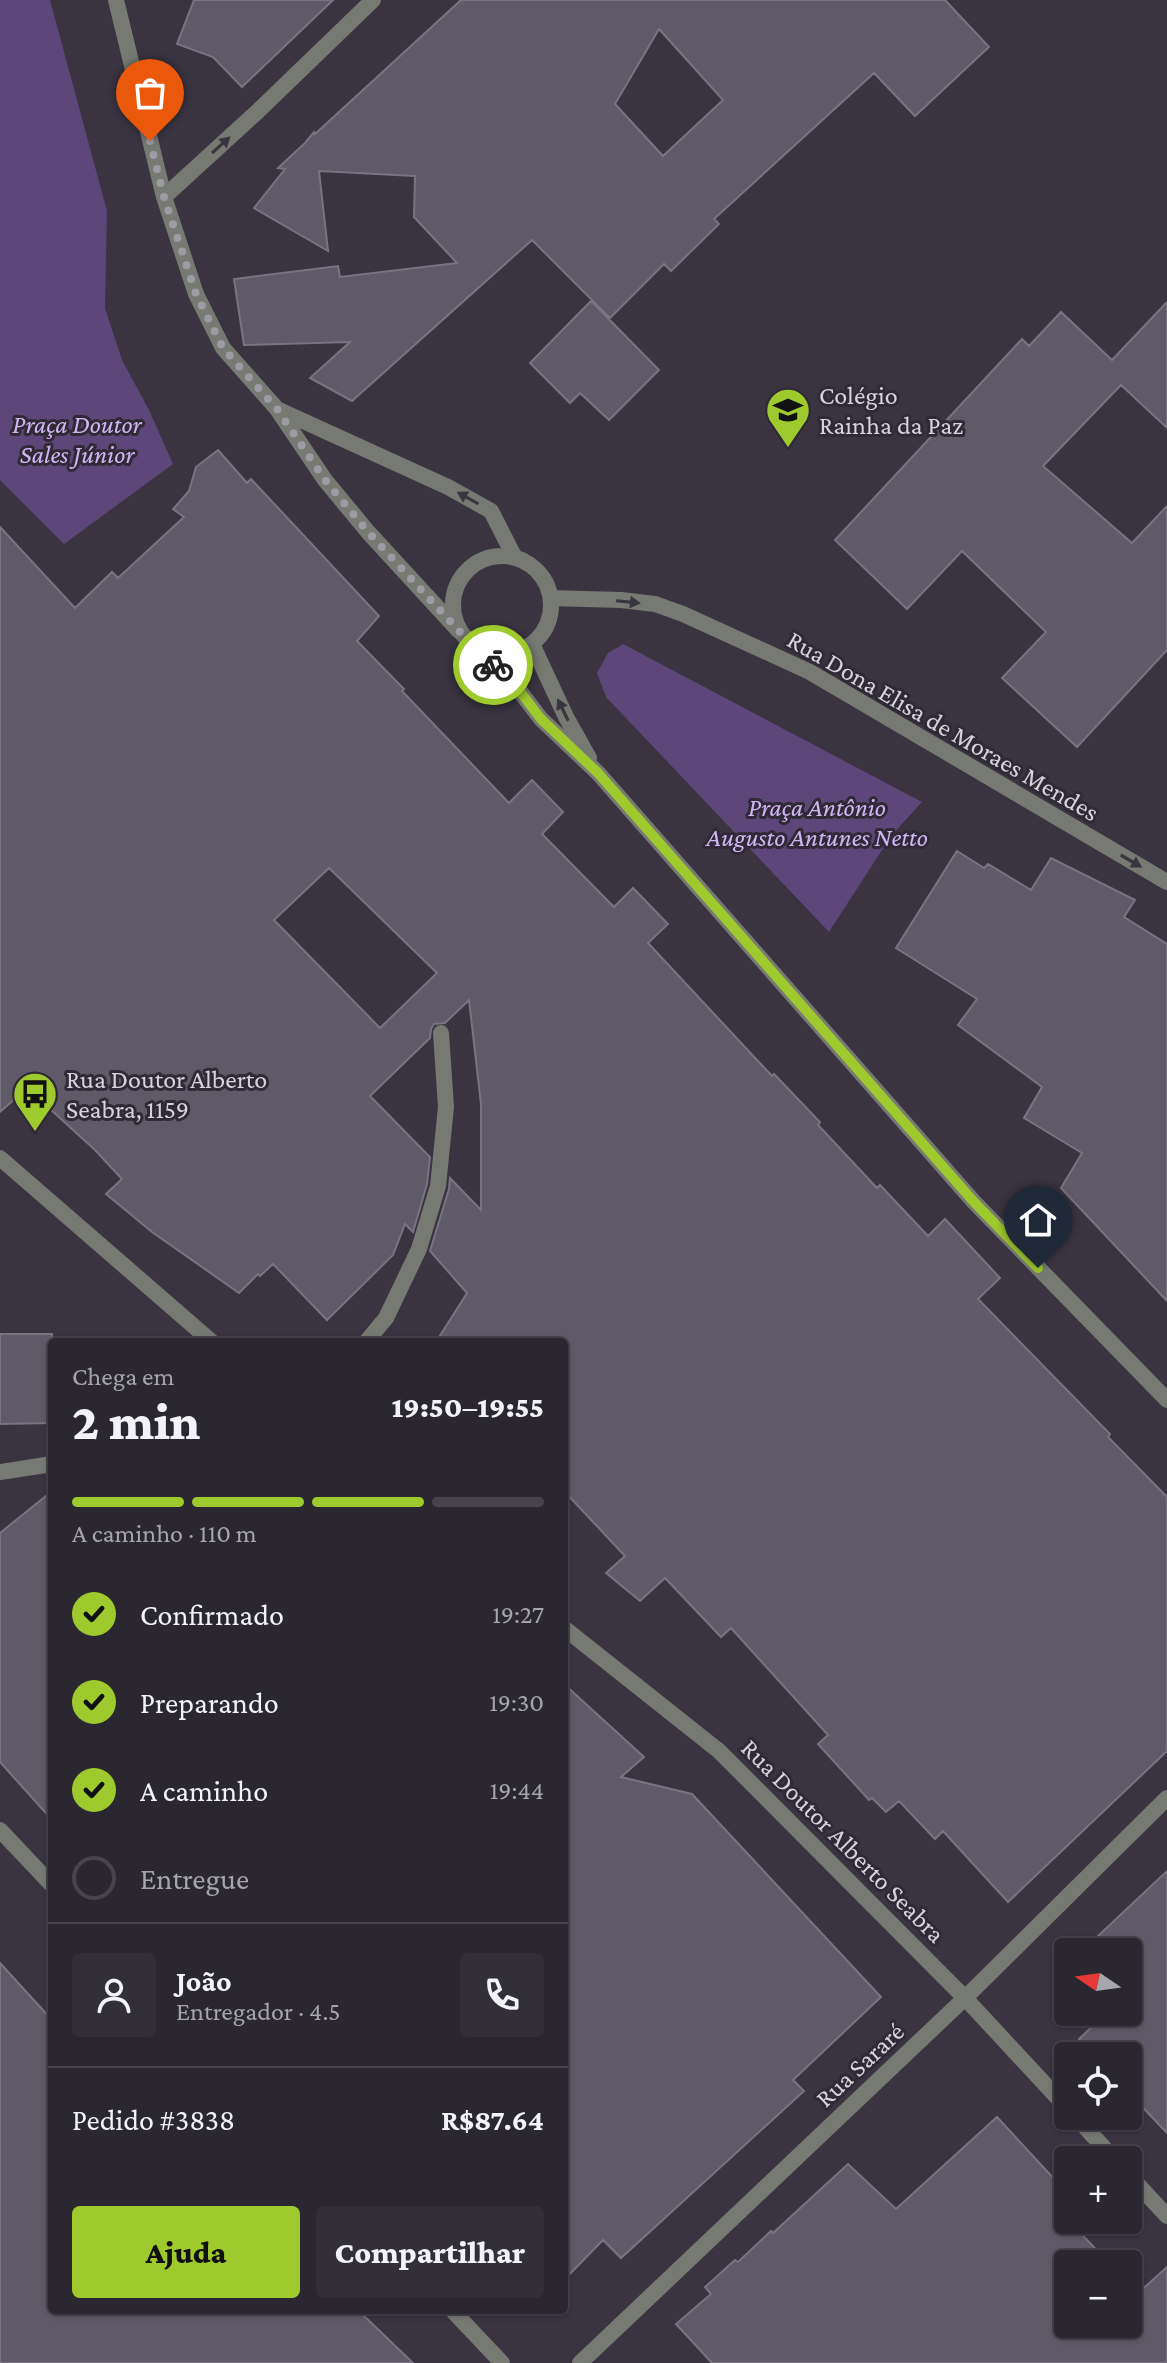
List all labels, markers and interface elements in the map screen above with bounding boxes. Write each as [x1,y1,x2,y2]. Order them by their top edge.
pin [116,59,184,141]
icon: bag [128,71,172,115]
one-way arrow [211,137,231,154]
place label: Colégio Rainha da Paz [819,381,963,440]
school or university icon: Colégio Rainha da Paz [764,386,812,449]
park label: Praça Doutor Sales Júnior [12,410,143,469]
one-way arrow [456,491,479,504]
one-way arrow [616,595,641,608]
courier [453,625,533,705]
street label: Rua Dona Elisa de Moraes Mendes [782,625,1104,827]
icon: bike [471,643,515,687]
one-way arrow [556,698,570,721]
park label: Praça Antônio Augusto Antunes Netto [704,793,928,852]
one-way arrow [1120,854,1142,868]
place label: Rua Doutor Alberto Seabra, 1159 [66,1065,267,1124]
bus stop icon: Rua Doutor Alberto Seabra, 1159 [11,1070,59,1133]
pin [1004,1186,1072,1268]
icon: home [1016,1198,1060,1242]
text: Chega em [72,1362,174,1391]
text: 19:50–19:55 [391,1390,544,1423]
text: 2 min [72,1392,200,1450]
text: A caminho · 110 m [72,1519,257,1548]
icon: check [72,1592,116,1636]
text: Confirmado [140,1598,284,1631]
text: 19:27 [492,1600,544,1629]
icon: check [72,1680,116,1724]
text: Preparando [140,1686,279,1719]
text: 19:30 [489,1688,544,1717]
street label: Rua Doutor Alberto Seabra [735,1733,951,1949]
icon: check [72,1768,116,1812]
text: A caminho [140,1774,268,1807]
text: 19:44 [490,1776,544,1805]
text: Entregue [140,1862,249,1895]
north arrow [1054,1938,1142,2026]
map controls [1054,1938,1142,2338]
button: person [72,1953,156,2037]
button: phone [460,1953,544,2037]
text: João [176,1964,232,1997]
text: Entregador · 4.5 [176,1997,341,2026]
street label: Rua Sararé [810,2017,910,2113]
button: locate [1054,2042,1142,2130]
text: Pedido #3838 [72,2103,235,2136]
text: R$87.64 [441,2103,544,2136]
button: + [1054,2146,1142,2234]
button: Ajuda [72,2206,300,2298]
button: Compartilhar [316,2206,544,2298]
button: − [1054,2250,1142,2338]

